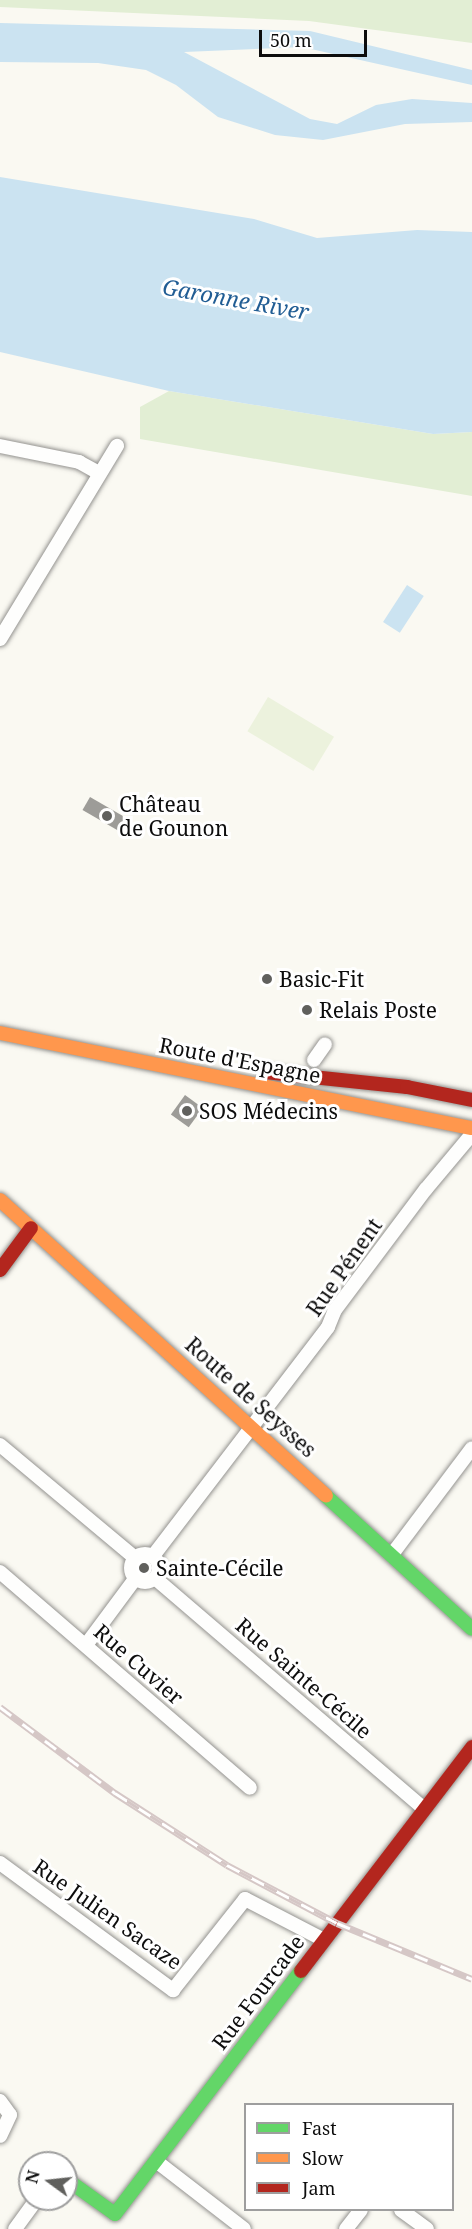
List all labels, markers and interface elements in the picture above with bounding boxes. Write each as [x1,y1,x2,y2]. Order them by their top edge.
scale bar [262,18,370,56]
text: 50 m [270,28,312,52]
water label: Garonne River [161,273,311,325]
place label: Château de Gounon [119,791,228,841]
marker: Château de Gounon [100,809,114,823]
place label: Basic-Fit [279,966,364,992]
marker: Basic-Fit [260,972,274,986]
place label: Relais Poste [319,997,437,1023]
marker: Relais Poste [300,1003,314,1017]
street label: Route d'Espagne [157,1032,323,1088]
place label: SOS Médecins [199,1098,338,1124]
marker: SOS Médecins [180,1104,194,1118]
street label: Rue Pénent [301,1213,387,1321]
street label: Route de Seysses [180,1332,322,1462]
place label: Sainte-Cécile [156,1555,284,1581]
marker: Sainte-Cécile [137,1561,151,1575]
street label: Rue Sainte-Cécile [231,1612,377,1744]
street label: Rue Cuvier [89,1618,189,1710]
street label: Rue Julien Sacaze [29,1853,187,1975]
street label: Rue Fourcade [207,1930,309,2054]
legend [244,2103,454,2211]
text: Fast [302,2116,337,2140]
text: Slow [302,2146,343,2170]
north arrow [18,2151,78,2211]
text: N [20,2168,45,2186]
text: Jam [302,2176,336,2200]

